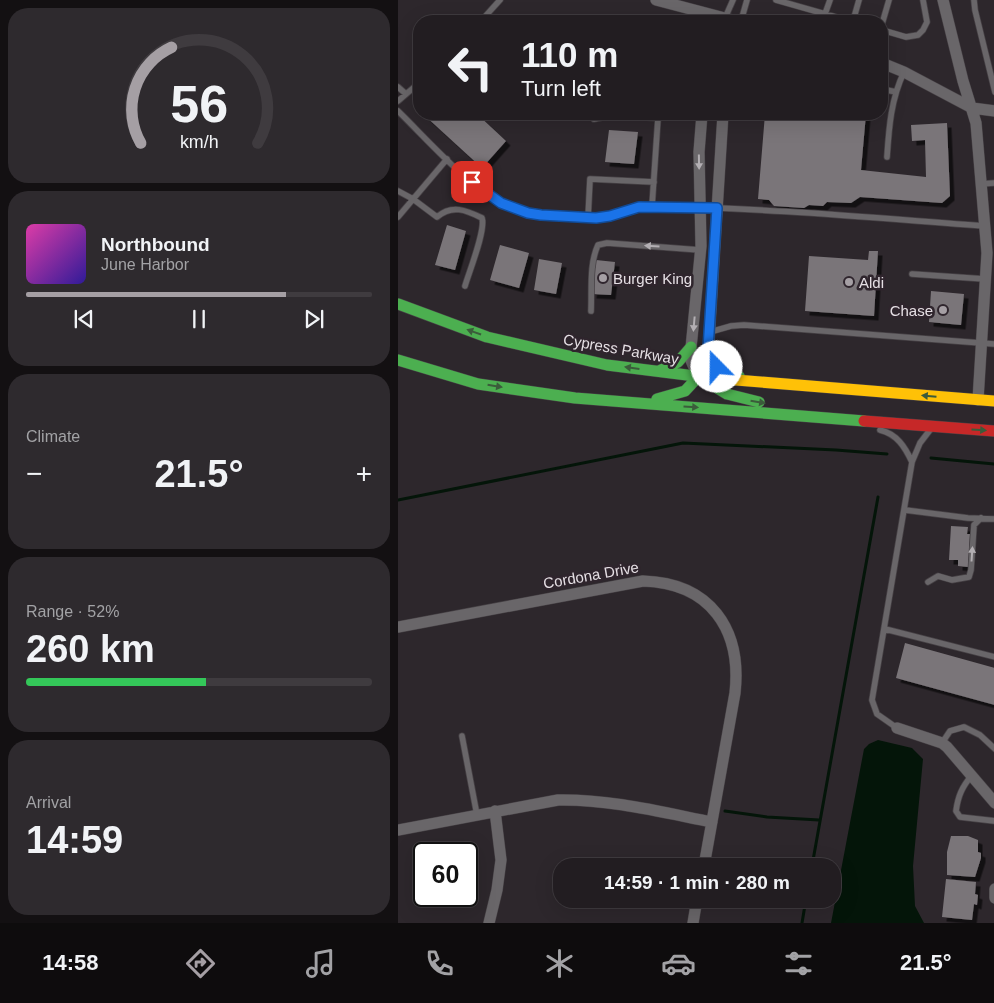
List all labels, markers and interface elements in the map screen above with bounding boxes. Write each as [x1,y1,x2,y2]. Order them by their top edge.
icon: left [438,35,503,100]
text: 110 m [521,35,618,74]
text: 56 [170,75,228,133]
text: Turn left [521,76,601,101]
text: km/h [180,132,218,152]
one-way arrow [695,155,703,171]
pin [451,161,493,203]
icon: arrive [458,168,486,196]
text: Northbound [101,234,210,255]
one-way arrow [643,242,659,250]
text: June Harbor [101,256,189,273]
place label: Burger King [613,270,692,287]
marker: Burger King [597,272,609,284]
place label: Aldi [859,274,884,291]
marker: Aldi [843,276,855,288]
place label: Chase [890,302,933,319]
marker: Chase [937,304,949,316]
icon: previous [70,305,98,333]
icon: pause [185,305,213,333]
icon: next [300,305,328,333]
one-way arrow [689,317,697,333]
one-way arrow [466,328,481,336]
street label: Cypress Parkway [562,330,680,368]
position arrow [690,340,742,392]
one-way arrow [624,364,640,372]
one-way arrow [488,383,504,391]
one-way arrow [921,392,937,400]
one-way arrow [750,399,766,407]
one-way arrow [683,403,699,411]
one-way arrow [971,426,987,434]
text: Climate [26,428,80,445]
text: 21.5° [154,453,244,495]
text: − [26,458,42,489]
text: + [356,458,372,489]
one-way arrow [969,546,977,562]
street label: Cordona Drive [542,558,640,592]
text: Range · 52% [26,603,119,620]
text: 260 km [26,628,155,670]
text: Arrival [26,794,71,811]
text: 14:59 [26,819,123,861]
speed limit sign: 60 [413,842,478,907]
text: 14:59 · 1 min · 280 m [604,872,790,893]
icon: directions [183,946,218,981]
icon: music [303,946,338,981]
icon: phone [422,946,457,981]
icon: climate [542,946,577,981]
icon: car [661,946,696,981]
icon: filters [781,946,816,981]
text: 14:58 [42,950,99,975]
text: 21.5° [900,950,952,975]

